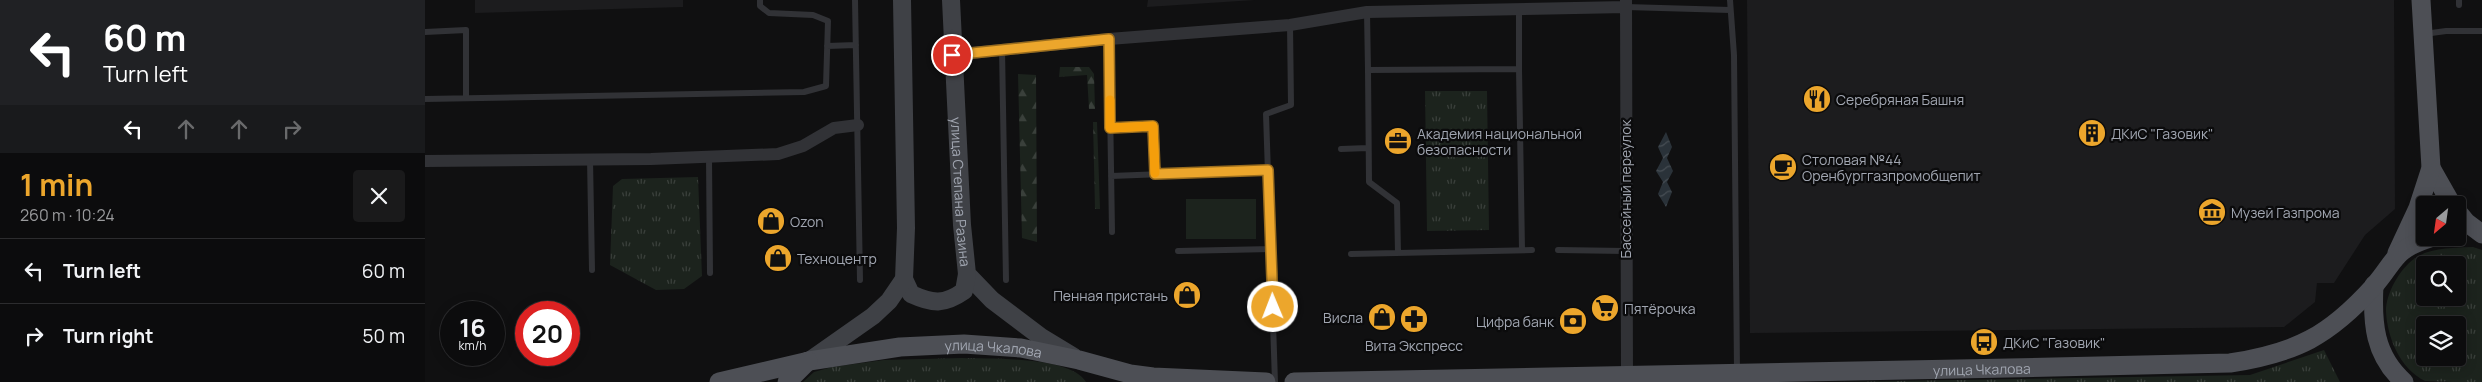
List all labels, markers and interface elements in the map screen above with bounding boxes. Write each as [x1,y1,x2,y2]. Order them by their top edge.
text: 60 m [103,14,186,62]
icon: left [20,20,85,85]
pin [931,34,973,76]
icon: arrive [938,41,966,69]
text: Turn left [103,59,188,89]
restaurant icon: Серебряная Башня [1802,84,1832,114]
place label: Серебряная Башня [1836,90,1964,109]
icon: left [119,115,147,143]
icon: ahead [172,115,200,143]
icon: ahead [225,115,253,143]
icon: right [278,115,306,143]
street label: улица Степана Разина [947,117,976,267]
street label: Бассейный переулок [1616,118,1635,258]
building icon: ДКиC "Газовик" [2077,118,2107,148]
place label: Академия национальной безопасности [1417,124,1582,159]
place label: ДКиC "Газовик" [2111,124,2213,143]
office icon: Академия национальной безопасности [1383,126,1413,156]
place label: Столовая №44 Оренбурггазпромобщепит [1802,150,1981,185]
cafe icon: Столовая №44 Оренбурггазпромобщепит [1768,152,1798,182]
text: 1 min [20,164,93,205]
button: close [353,170,405,222]
north arrow [2416,196,2466,246]
map controls [2416,196,2466,366]
museum icon: Музей Газпрома [2197,197,2227,227]
place label: Музей Газпрома [2231,203,2340,222]
text: 260 m · 10:24 [20,204,115,226]
shop icon: Ozon [756,206,786,236]
place label: Ozon [790,212,824,231]
shop icon: Техноцентр [763,243,793,273]
place label: Техноцентр [797,249,877,268]
button: search [2416,256,2466,306]
icon: left [20,257,48,285]
text: Turn left [63,258,141,284]
text: 60 m [362,258,405,284]
shop icon: Пенная пристань [1172,280,1202,310]
position arrow [1246,280,1298,332]
place label: Пенная пристань [1053,286,1168,305]
supermarket icon: Пятёрочка [1590,293,1620,323]
place label: Пятёрочка [1624,299,1696,318]
speed limit sign: 20 [515,301,580,366]
shop icon: Висла [1367,302,1397,332]
pharmacy icon: Вита Экспресс [1399,304,1429,334]
bank icon: Цифра банк [1558,306,1588,336]
place label: Висла [1323,308,1363,327]
text: 16 [459,310,486,345]
place label: Цифра банк [1476,312,1555,331]
button: layers [2416,316,2466,366]
icon: right [20,322,48,350]
text: Turn right [63,323,153,349]
text: 50 m [363,323,405,349]
bus stop icon: ДКиС "Газовик" [1969,327,1999,357]
place label: ДКиС "Газовик" [2003,333,2105,352]
street label: улица Чкалова [944,334,1044,362]
place label: Вита Экспресс [1365,336,1463,355]
text: km/h [459,337,486,354]
street label: улица Чкалова [1933,358,2031,379]

